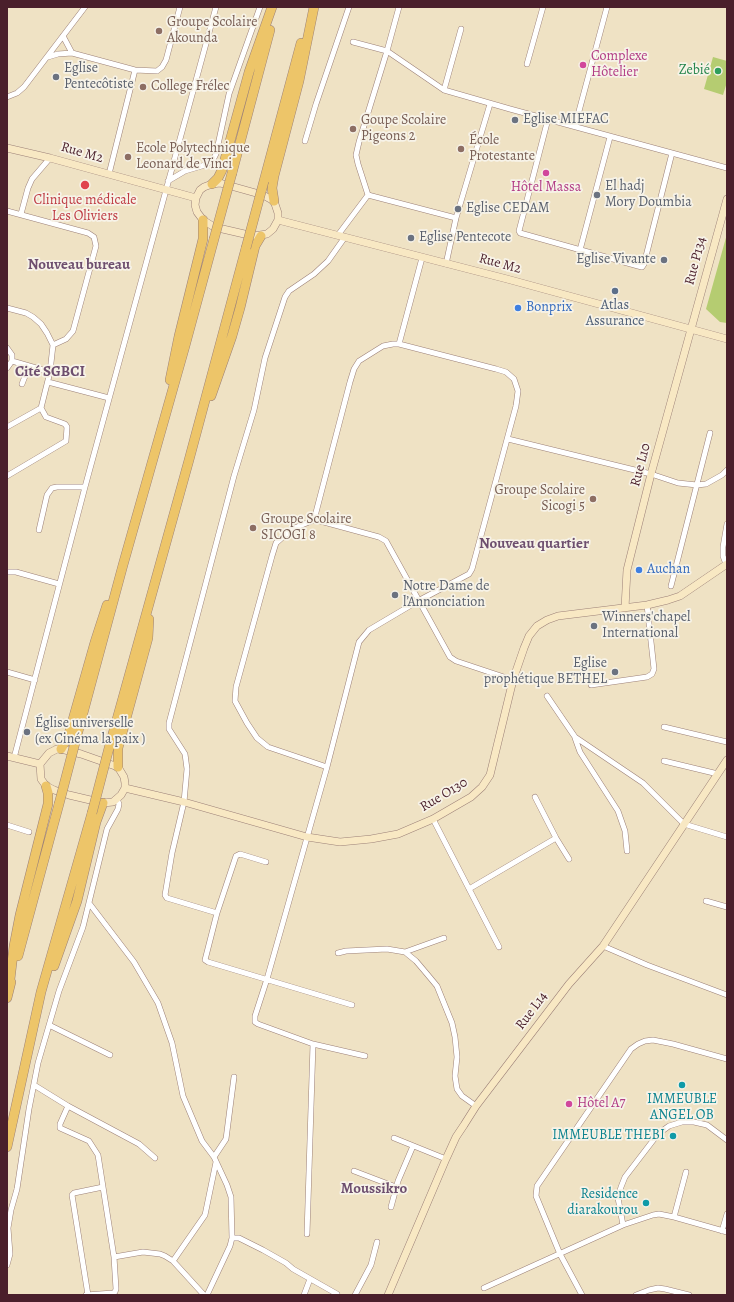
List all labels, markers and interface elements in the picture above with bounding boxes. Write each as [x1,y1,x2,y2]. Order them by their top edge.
place label: Groupe Scolaire Akounda [167,15,257,48]
marker: Groupe Scolaire Akounda [154,26,164,36]
place label: Complexe Hôtelier [591,49,648,82]
marker: Complexe Hôtelier [578,60,588,70]
place label: Eglise Pentecôtiste [64,61,134,94]
place label: Zebié [679,63,710,79]
marker: Zebié [713,66,723,76]
marker: Eglise Pentecôtiste [51,72,61,82]
place label: College Frélec [151,79,229,95]
marker: College Frélec [138,82,148,92]
place label: Eglise MIEFAC [523,112,609,128]
place label: Goupe Scolaire Pigeons 2 [361,113,446,146]
marker: Eglise MIEFAC [510,115,520,125]
marker: Goupe Scolaire Pigeons 2 [348,124,358,134]
place label: École Protestante [469,133,535,166]
street label: Rue M2 [59,139,105,167]
place label: Ecole Polytechnique Leonard de Vinci [136,141,250,174]
marker: École Protestante [456,144,466,154]
marker: Ecole Polytechnique Leonard de Vinci [123,152,133,162]
marker: Hôtel Massa [541,168,551,178]
marker: Clinique médicale Les Oliviers [79,179,91,191]
place label: El hadj Mory Doumbia [605,179,692,212]
place label: Hôtel Massa [511,180,581,196]
marker: El hadj Mory Doumbia [592,190,602,200]
place label: Clinique médicale Les Oliviers [34,193,136,226]
place label: Eglise CEDAM [466,201,550,217]
marker: Eglise CEDAM [453,204,463,214]
place label: Eglise Pentecote [419,230,511,246]
marker: Eglise Pentecote [406,233,416,243]
street label: Rue P134 [681,235,711,287]
street label: Rue M2 [477,250,523,278]
place label: Eglise Vivante [576,252,656,268]
marker: Eglise Vivante [659,255,669,265]
district label: Nouveau bureau [28,256,130,274]
marker: Atlas Assurance [610,286,620,296]
place label: Atlas Assurance [586,298,644,330]
place label: Bonprix [526,300,572,316]
marker: Bonprix [513,303,523,313]
district label: Cité SGBCI [15,363,85,381]
street label: Rue L10 [627,442,655,488]
place label: Groupe Scolaire Sicogi 5 [495,483,585,516]
marker: Groupe Scolaire Sicogi 5 [588,494,598,504]
place label: Groupe Scolaire SICOGI 8 [261,512,351,544]
marker: Groupe Scolaire SICOGI 8 [248,523,258,533]
district label: Nouveau quartier [479,535,589,553]
place label: Auchan [647,562,690,578]
marker: Auchan [634,565,644,575]
place label: Notre Dame de l’Annonciation [403,579,489,612]
marker: Notre Dame de l’Annonciation [390,590,400,600]
place label: Winners'chapel International [602,610,691,642]
marker: Winners'chapel International [589,621,599,631]
place label: Eglise prophétique BETHEL [484,656,607,688]
marker: Eglise prophétique BETHEL [610,667,620,677]
place label: Église universelle (ex Cinéma la paix ) [35,716,145,748]
marker: Église universelle (ex Cinéma la paix ) [22,727,32,737]
street label: Rue O130 [417,774,471,816]
street label: Rue L14 [512,989,552,1033]
marker: IMMEUBLE ANGEL OB [677,1080,687,1090]
place label: IMMEUBLE ANGEL OB [647,1092,717,1124]
place label: Hôtel A7 [577,1096,625,1112]
marker: Hôtel A7 [564,1099,574,1109]
place label: IMMEUBLE THEBI [552,1128,665,1144]
marker: IMMEUBLE THEBI [668,1131,678,1141]
district label: Moussikro [341,1180,407,1198]
place label: Residence diarakourou [567,1187,638,1220]
marker: Residence diarakourou [641,1198,651,1208]

